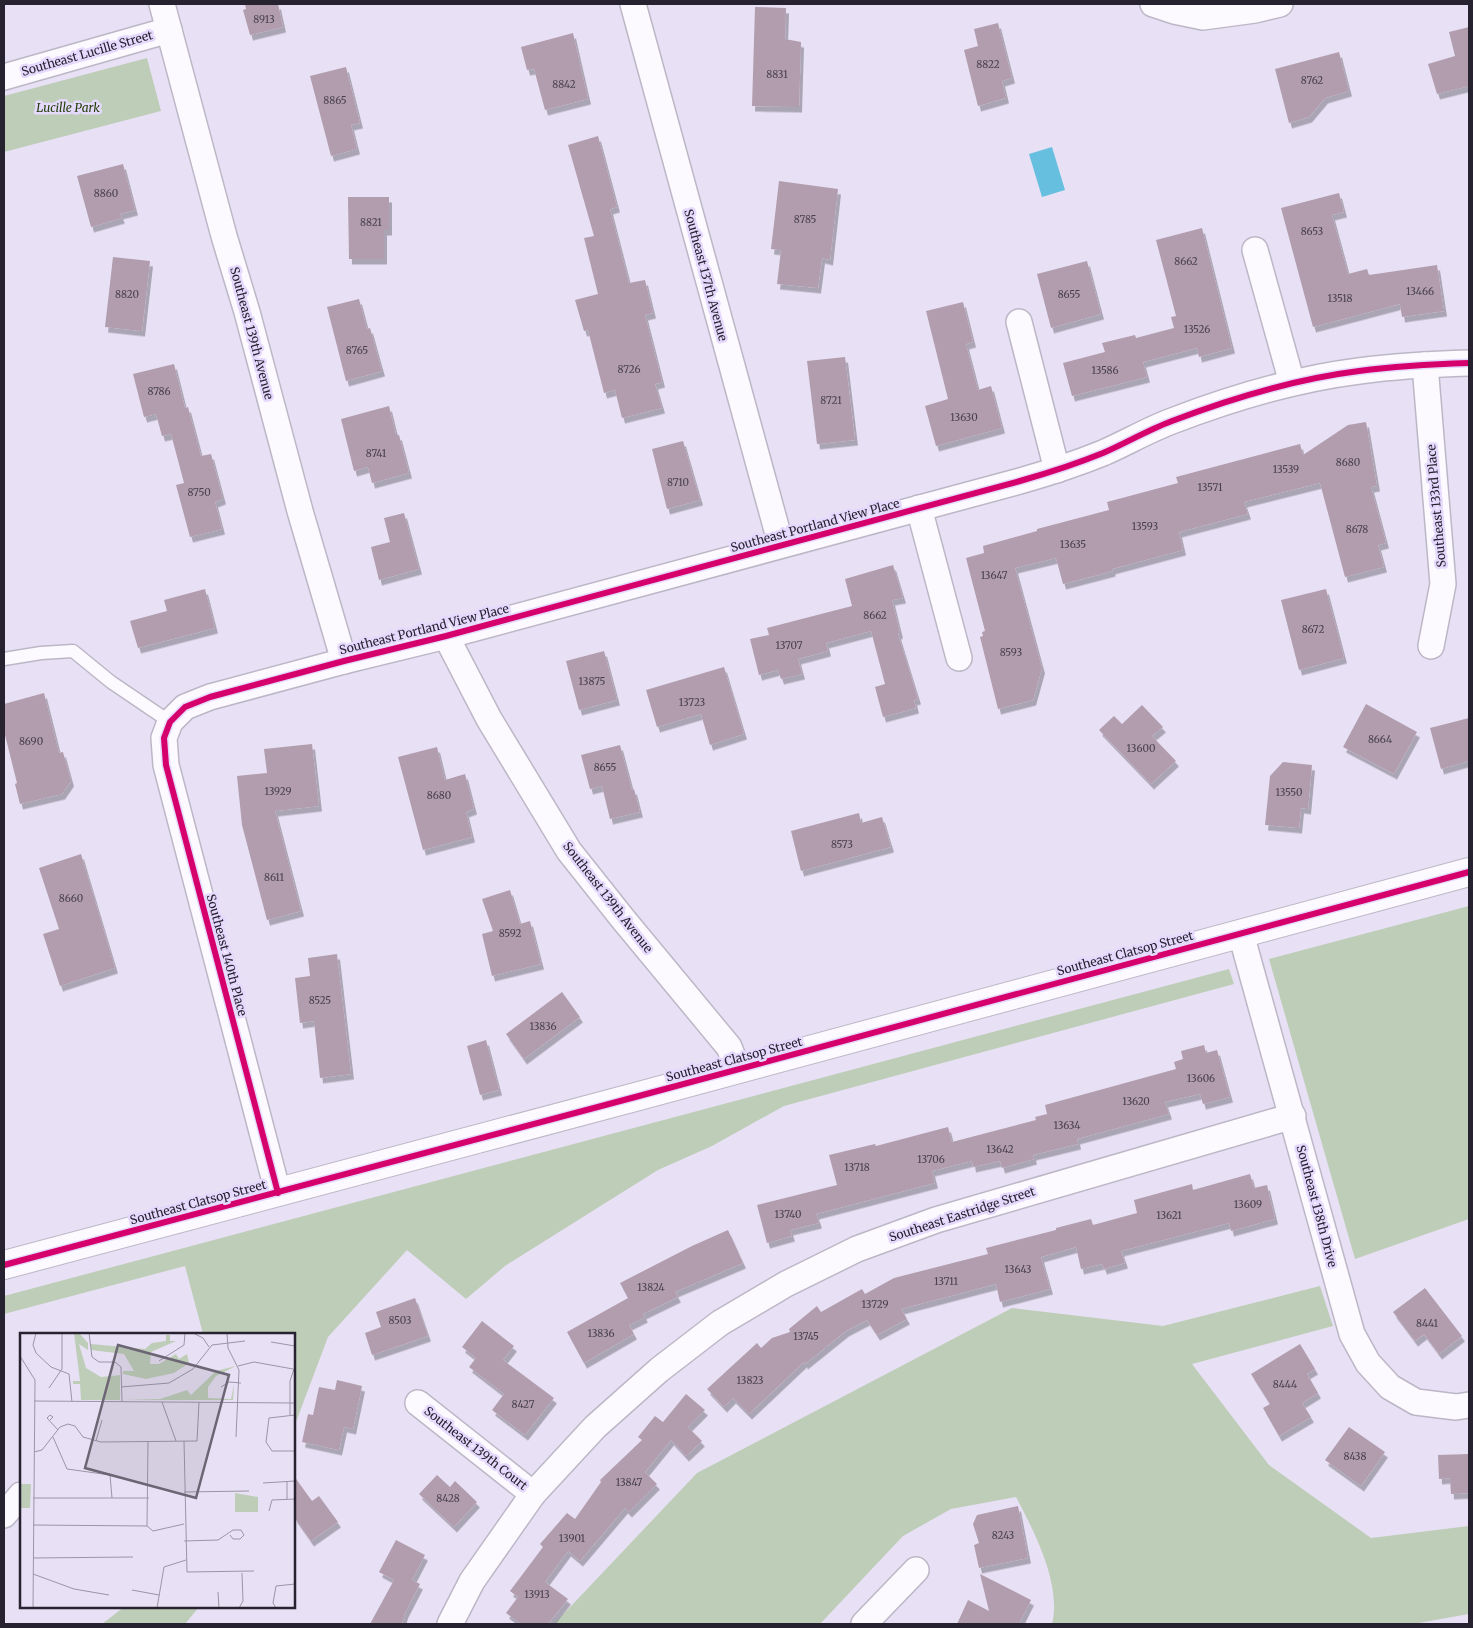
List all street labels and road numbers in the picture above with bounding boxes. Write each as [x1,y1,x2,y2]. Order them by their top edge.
street label: Southeast Lucille Street [20,27,155,79]
street label: Southeast 137th Avenue [681,207,731,343]
street label: Southeast 139th Avenue [227,265,277,401]
street label: Southeast 133rd Place [1423,444,1449,568]
street label: Southeast Portland View Place [729,495,901,555]
street label: Southeast Portland View Place [338,601,510,657]
street label: Southeast 139th Avenue [560,839,656,955]
street label: Southeast 140th Place [204,892,250,1018]
street label: Southeast Clatsop Street [1055,928,1195,978]
street label: Southeast Clatsop Street [664,1034,804,1084]
street label: Southeast 138th Drive [1293,1143,1341,1269]
street label: Southeast Clatsop Street [128,1177,268,1227]
street label: Southeast Eastridge Street [887,1183,1037,1245]
street label: Southeast 139th Court [421,1403,531,1493]

